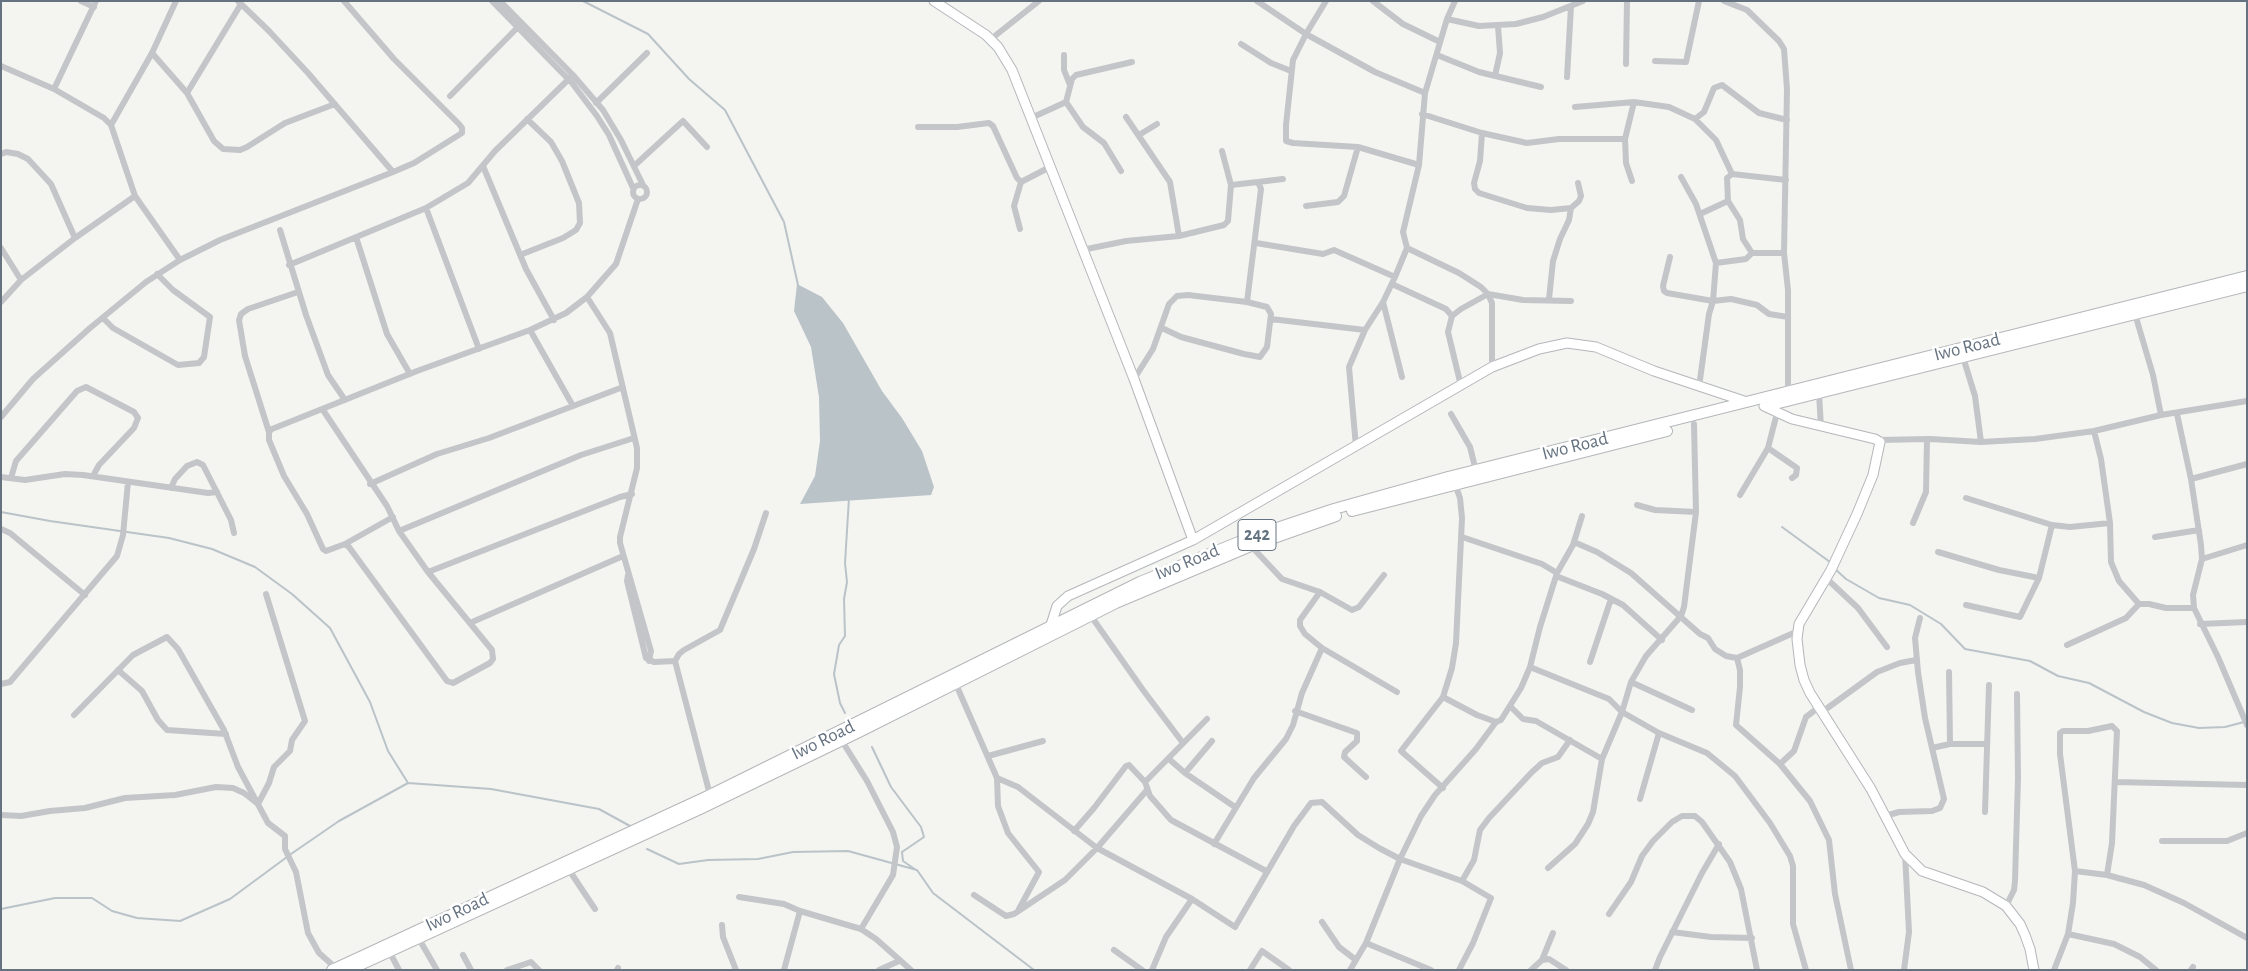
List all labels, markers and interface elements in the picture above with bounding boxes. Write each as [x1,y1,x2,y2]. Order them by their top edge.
street label: Iwo Road [1932,328,2002,366]
street label: Iwo Road [1540,427,1610,465]
road number: 242 [1238,520,1276,550]
street label: Iwo Road [1152,539,1222,585]
street label: Iwo Road [788,715,858,765]
street label: Iwo Road [422,887,492,937]

